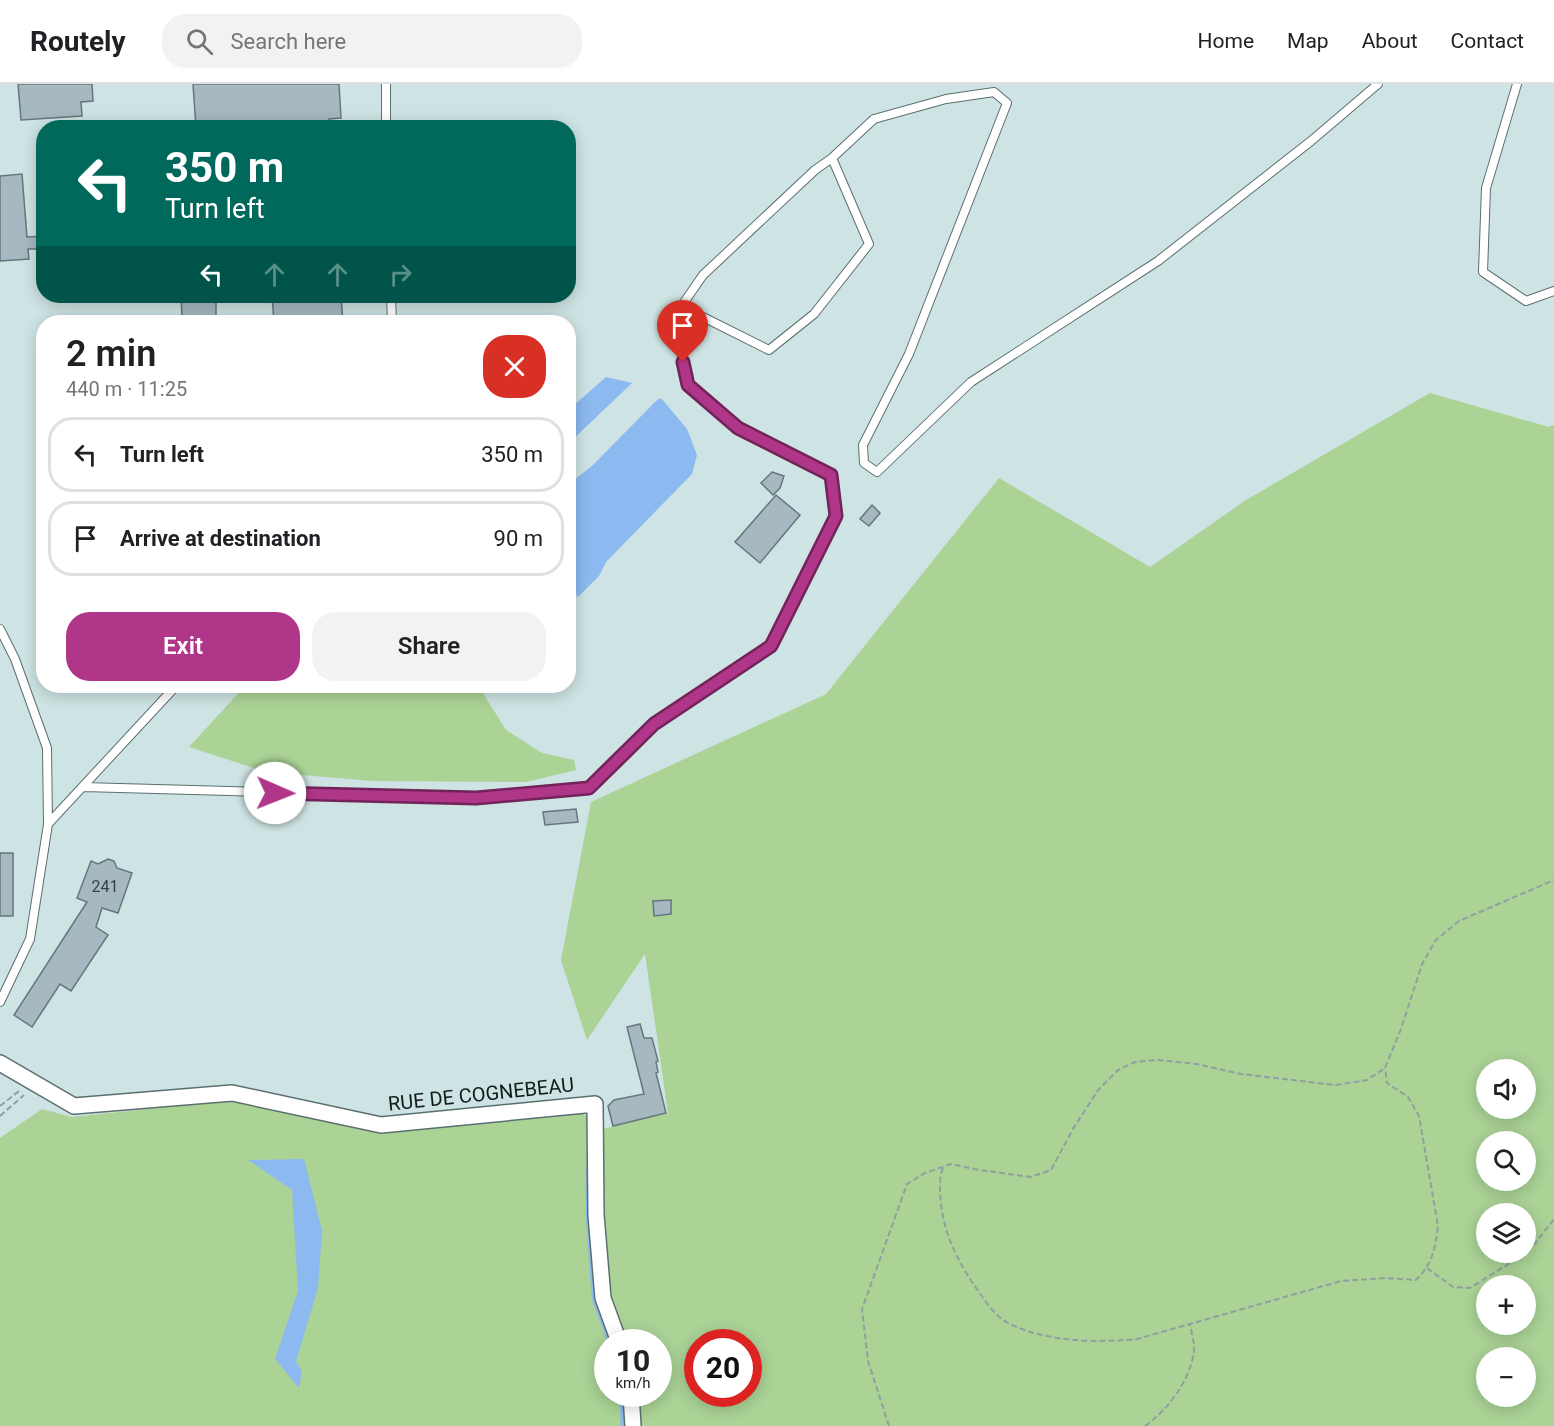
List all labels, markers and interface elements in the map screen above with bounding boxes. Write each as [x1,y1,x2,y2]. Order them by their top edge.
search box [162,14,582,68]
text: Routely [30,25,126,58]
icon: search [183,25,216,58]
text: Search here [231,29,346,54]
text: Home [1198,29,1254,53]
text: Map [1287,29,1329,53]
text: About [1362,29,1418,53]
text: Contact [1451,29,1524,53]
text: 350 m [165,143,284,192]
icon: left [66,144,144,222]
text: Turn left [165,193,265,225]
icon: left [195,258,228,291]
icon: ahead [258,258,291,291]
icon: ahead [321,258,354,291]
icon: right [384,258,417,291]
pin [657,300,708,362]
icon: arrive [666,309,699,342]
text: 2 min [66,333,156,375]
button: close [483,335,546,398]
text: 440 m · 11:25 [66,377,187,401]
icon: left [69,438,102,471]
text: Turn left [120,442,204,467]
text: 350 m [481,442,543,467]
icon: arrive [69,522,102,555]
text: Arrive at destination [120,526,321,551]
text: 90 m [494,526,543,551]
button: Exit [66,612,300,681]
button: Share [312,612,546,681]
position arrow [243,761,307,825]
house number: 241 [92,877,118,896]
map controls [1476,1059,1536,1407]
button: sound [1476,1059,1536,1119]
street label: RUE DE COGNEBEAU [387,1072,575,1116]
button: search [1476,1131,1536,1191]
button: layers [1476,1203,1536,1263]
button: + [1476,1275,1536,1335]
speed limit sign: 20 [684,1329,762,1407]
text: 10 [616,1343,650,1378]
button: − [1476,1347,1536,1407]
text: km/h [615,1374,651,1392]

